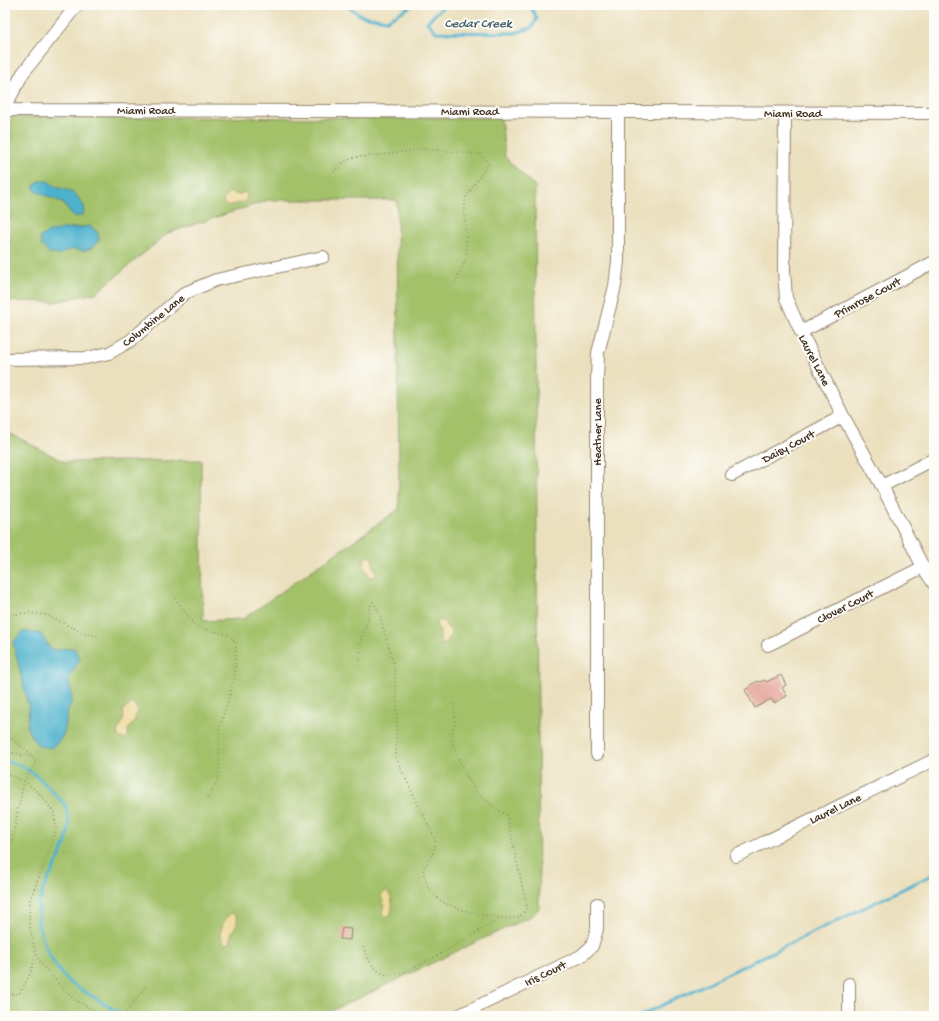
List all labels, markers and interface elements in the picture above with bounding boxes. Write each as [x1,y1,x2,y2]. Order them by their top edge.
water label: Cedar Creek [444,17,513,32]
street label: Miami Road [117,105,176,119]
street label: Miami Road [441,106,500,120]
street label: Miami Road [764,108,823,122]
street label: Primrose Court [831,275,905,323]
street label: Columbine Lane [120,292,189,351]
street label: Laurel Lane [794,333,832,390]
street label: Heather Lane [592,398,606,466]
street label: Daisy Court [759,428,819,468]
street label: Clover Court [815,587,877,628]
street label: Laurel Lane [808,791,865,828]
street label: Iris Court [523,958,570,991]

